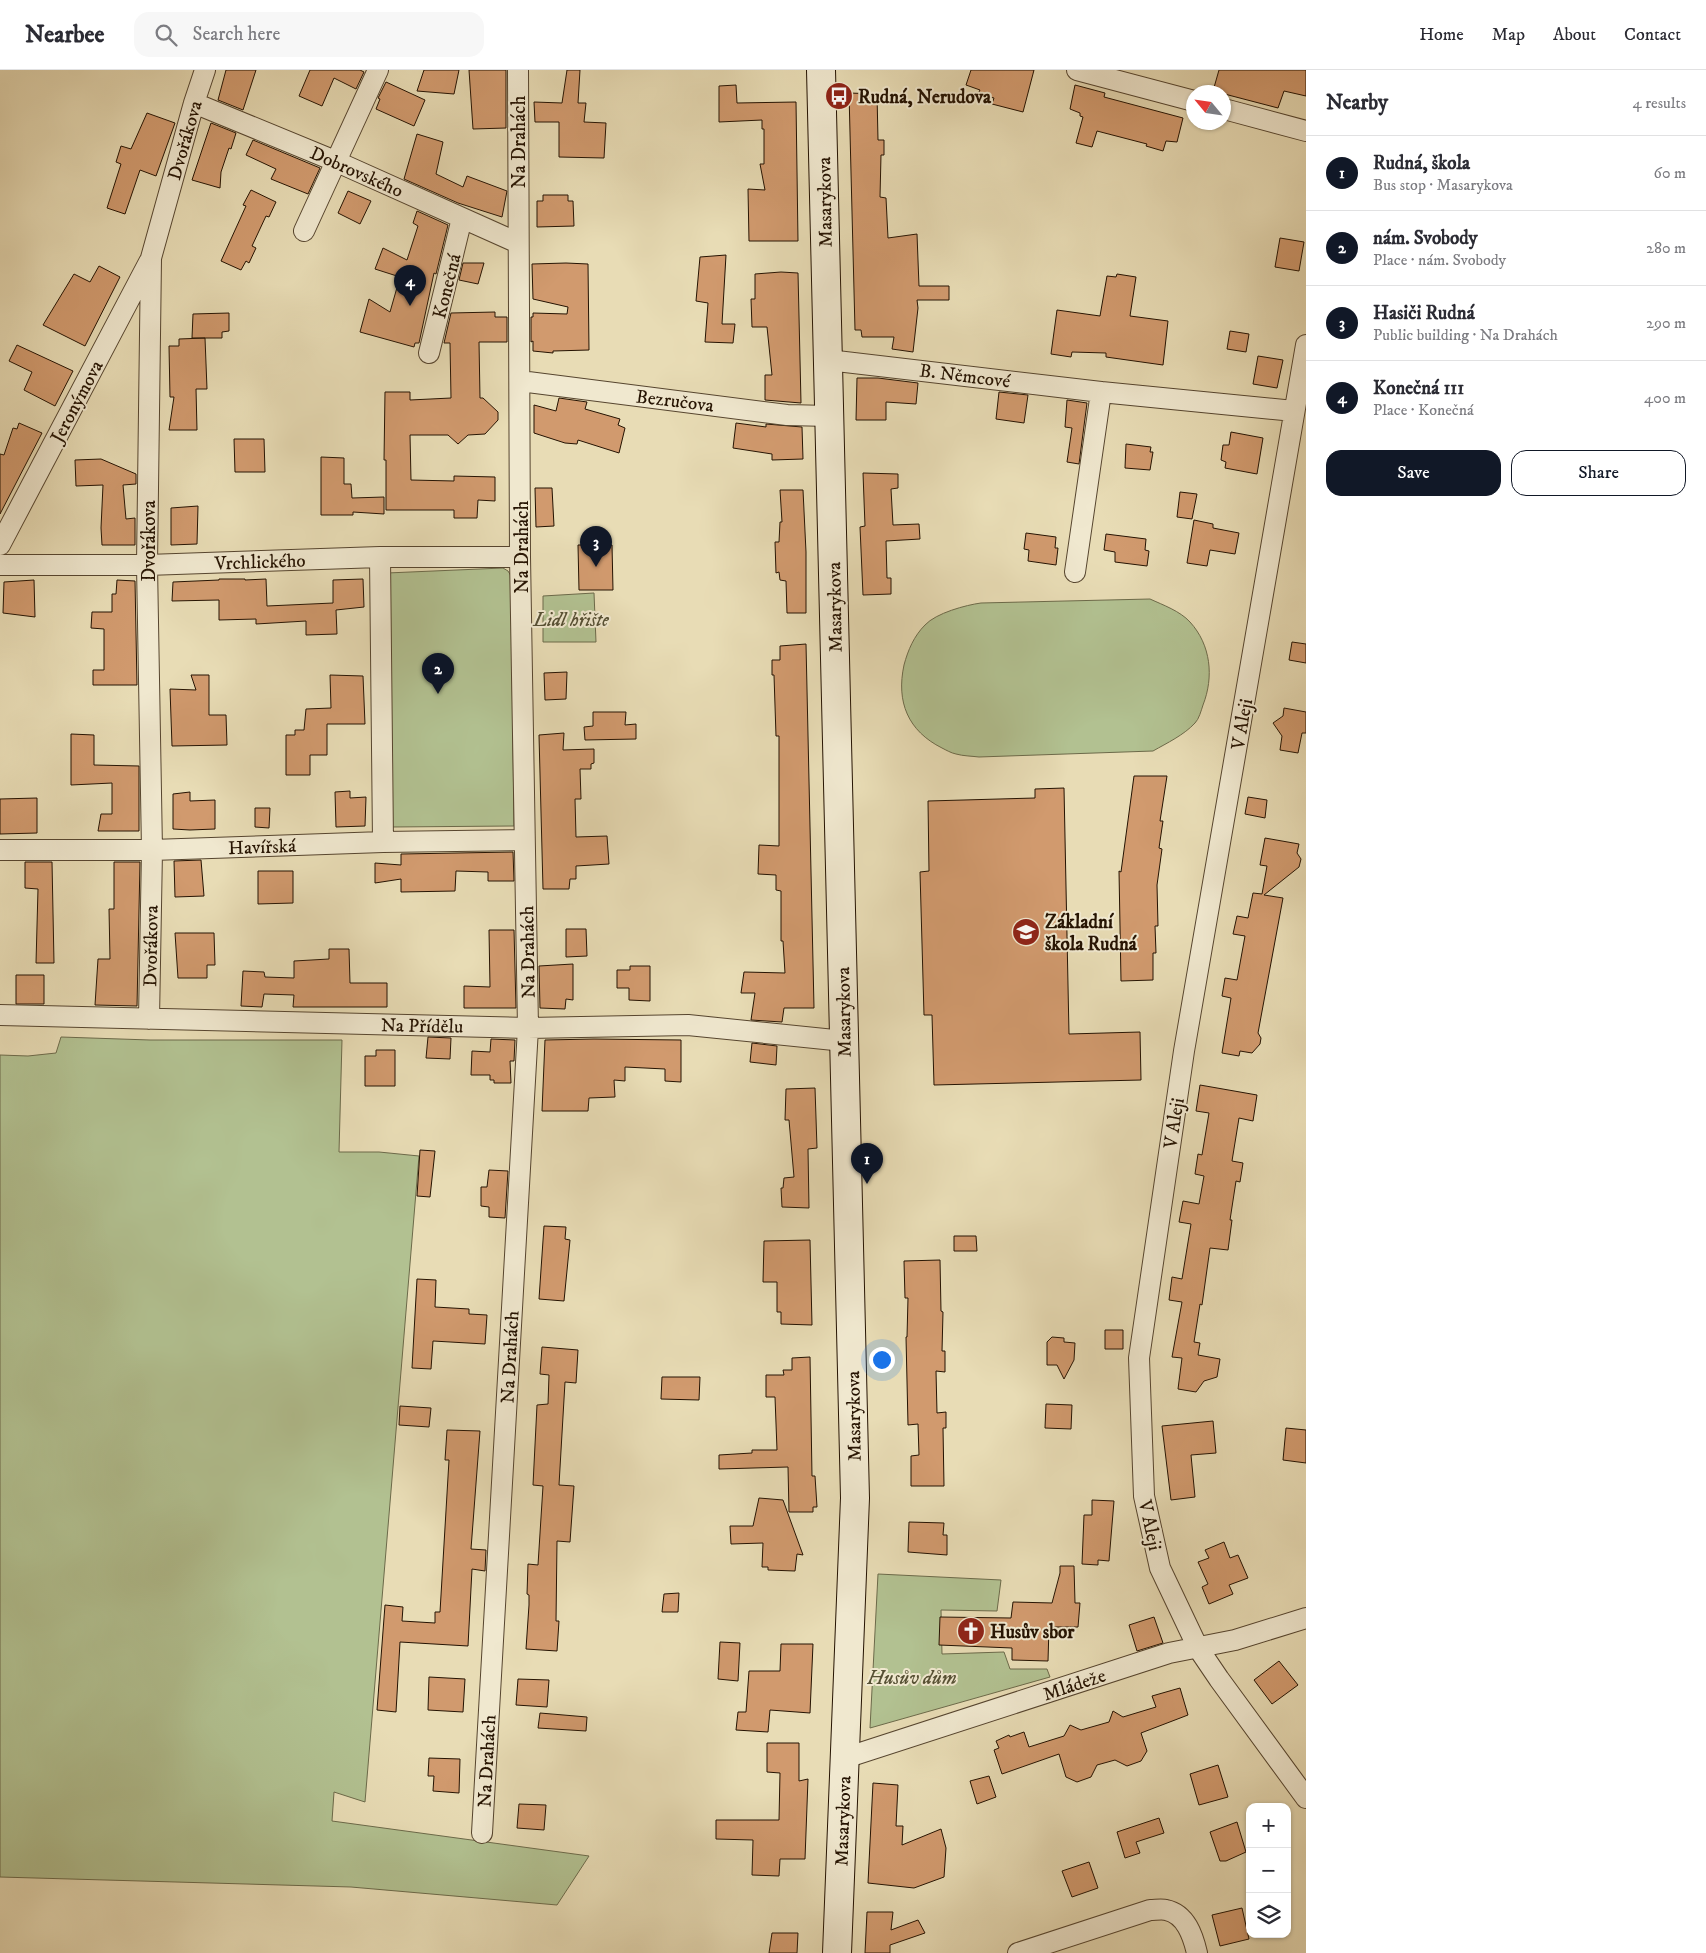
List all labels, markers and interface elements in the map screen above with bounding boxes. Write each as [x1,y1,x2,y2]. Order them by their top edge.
search box [134,12,484,57]
text: Nearbee [25,20,104,50]
icon: search [152,21,180,49]
text: Search here [192,23,280,46]
text: Home [1419,24,1464,46]
text: Map [1492,24,1525,46]
text: About [1553,24,1596,46]
text: Contact [1624,24,1681,46]
bus stop icon: Rudná, Nerudova [824,81,854,111]
north arrow [1186,85,1231,130]
place label: Rudná, Nerudova [858,86,992,109]
text: Nearby [1326,90,1388,116]
text: 4 results [1633,93,1686,113]
street label: Na Drahách [508,96,531,188]
street label: Dvořákova [163,98,208,183]
street label: Dobrovského [306,142,407,203]
text: Rudná, škola [1373,152,1470,175]
street label: Masarykova [813,156,838,247]
text: 1 [1339,163,1345,183]
text: 60 m [1654,163,1686,183]
text: Bus stop · Masarykova [1373,175,1513,195]
text: nám. Svobody [1373,227,1478,250]
text: 2 [1338,238,1346,258]
text: 280 m [1646,238,1686,258]
text: Place · nám. Svobody [1373,250,1506,270]
street label: Konečná [428,251,467,321]
pin: 4 [394,265,426,306]
text: Hasiči Rudná [1373,302,1475,325]
text: 3 [1339,313,1345,333]
text: 290 m [1646,313,1686,333]
text: Public building · Na Drahách [1373,325,1558,345]
street label: Jeronýmova [45,357,109,449]
street label: B. Němcové [918,359,1012,393]
text: Konečná 111 [1373,377,1464,400]
street label: Bezručova [635,385,715,418]
text: 4 [1337,388,1347,408]
text: 400 m [1644,388,1686,408]
text: Place · Konečná [1373,400,1474,420]
button: Save [1326,450,1501,496]
button: Share [1511,450,1686,496]
street label: Dvořákova [138,500,161,582]
street label: Na Drahách [511,501,534,593]
pin: 3 [580,526,612,567]
street label: Vrchlického [213,549,306,576]
street label: Masarykova [823,561,848,652]
park label: Lidl hřište [532,609,609,632]
pin: 2 [422,653,454,694]
street label: V Aleji [1227,697,1258,752]
street label: Havířská [228,835,297,860]
street label: Dvořákova [139,905,164,987]
street label: Na Drahách [516,905,541,999]
place label: Základní škola Rudná [1045,911,1138,956]
school or university icon: Základní škola Rudná [1011,917,1041,947]
street label: Masarykova [832,966,857,1057]
street label: Na Přídělu [381,1014,463,1039]
street label: V Aleji [1159,1096,1190,1151]
pin: 1 [851,1143,883,1184]
street label: Na Drahách [497,1310,524,1404]
your location [869,1347,895,1373]
street label: Masarykova [842,1370,867,1461]
street label: V Aleji [1133,1497,1166,1553]
church icon: Husův sbor [956,1616,986,1646]
place label: Husův sbor [990,1621,1075,1644]
street label: Mládeže [1040,1664,1109,1706]
park label: Husův dům [866,1667,957,1690]
street label: Na Drahách [474,1714,501,1808]
street label: Masarykova [830,1775,857,1867]
map controls [1246,1803,1291,1938]
button: + [1246,1803,1291,1848]
button: − [1246,1848,1291,1893]
button: layers [1246,1893,1291,1938]

